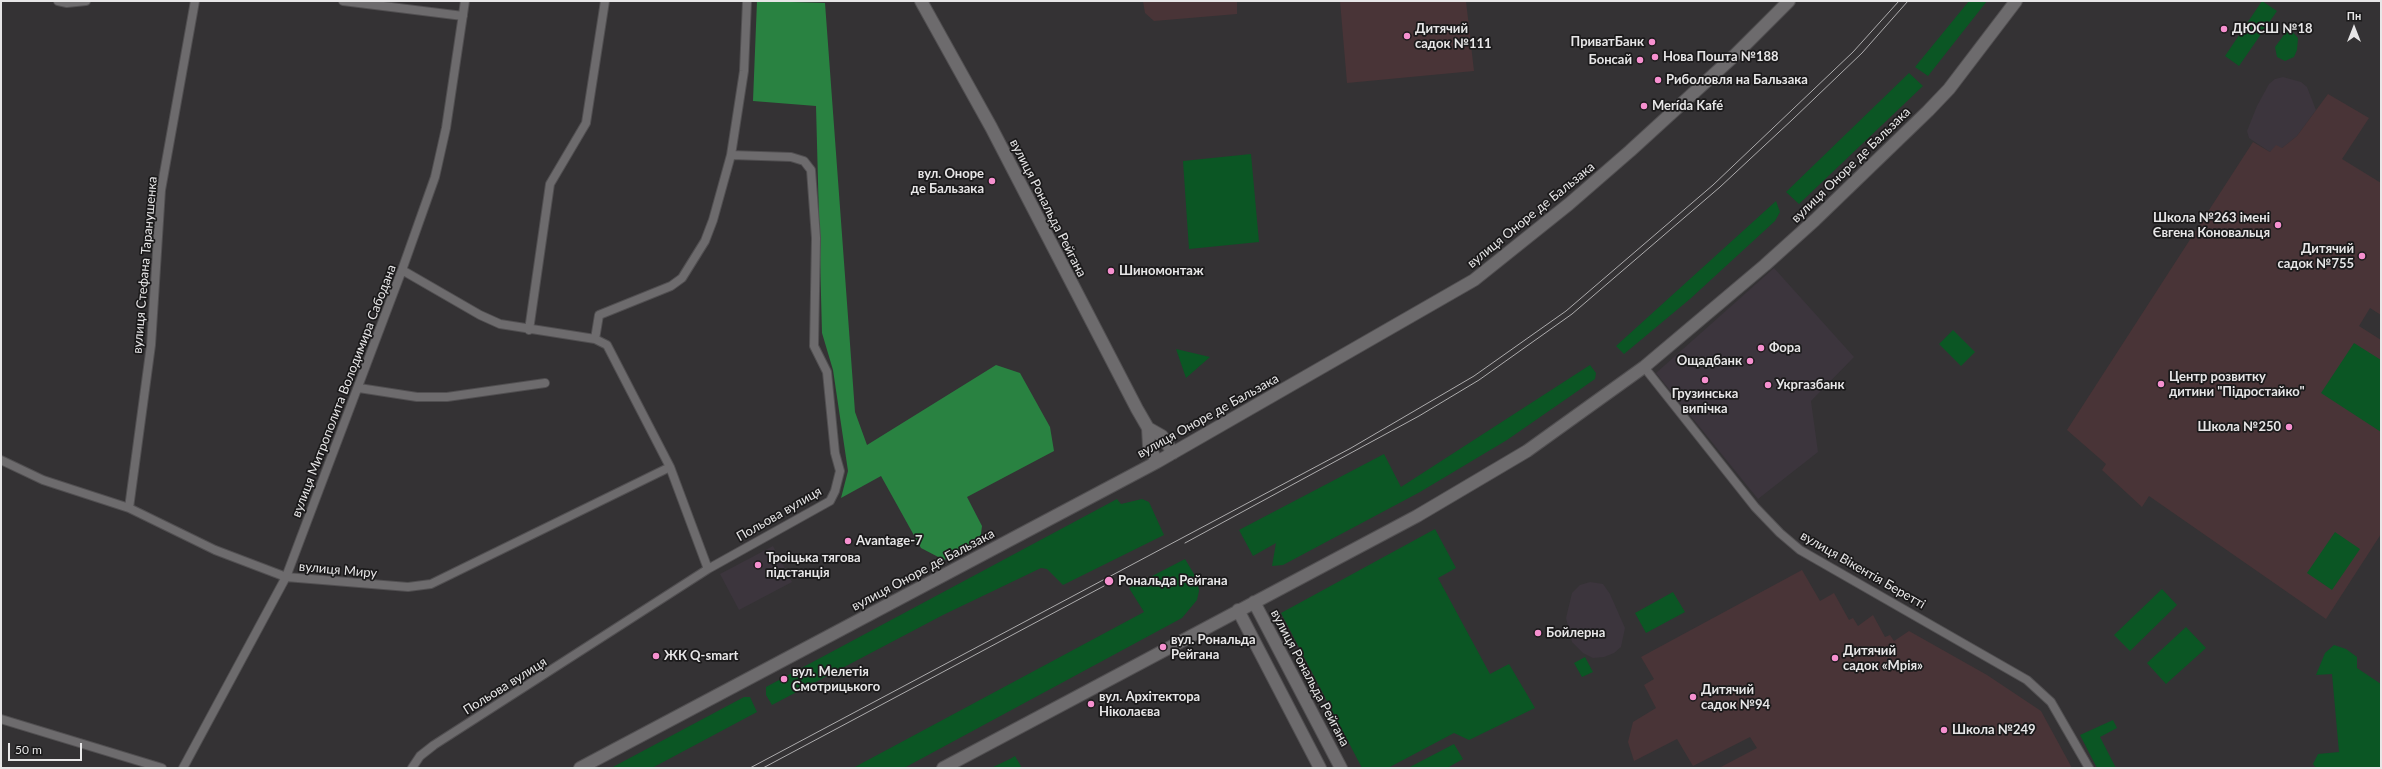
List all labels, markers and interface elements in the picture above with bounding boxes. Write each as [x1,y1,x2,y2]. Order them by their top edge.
north arrow [2334,8,2374,48]
text: Пн [2347,9,2361,22]
place label: Дитячий садок №111 [1415,21,1492,52]
place label: ДЮСШ №18 [2232,21,2313,37]
marker: ДЮСШ №18 [2219,24,2229,34]
marker: Дитячий садок №111 [1402,31,1412,41]
place label: ПриватБанк [1571,34,1644,50]
marker: ПриватБанк [1647,37,1657,47]
place label: Нова Пошта №188 [1663,49,1779,65]
place label: Бонсай [1589,52,1632,68]
marker: Нова Пошта №188 [1650,52,1660,62]
marker: Бонсай [1635,55,1645,65]
place label: Риболовля на Бальзака [1666,72,1808,88]
marker: Риболовля на Бальзака [1653,75,1663,85]
place label: Merída Kafé [1652,98,1723,114]
marker: Merída Kafé [1639,101,1649,111]
street label: вулиця Оноре де Бальзака [1788,104,1914,226]
street label: вулиця Рональда Рейгана [1006,136,1090,280]
street label: вулиця Оноре де Бальзака [1464,159,1598,271]
place label: вул. Оноре де Бальзака [911,166,984,197]
street label: вулиця Стефана Таранушенка [129,176,161,354]
marker: вул. Оноре де Бальзака [987,176,997,186]
place label: Школа №263 імені Євгена Коновальця [2153,210,2270,241]
marker: Школа №263 імені Євгена Коновальця [2273,220,2283,230]
place label: Дитячий садок №755 [2277,241,2354,272]
marker: Дитячий садок №755 [2357,251,2367,261]
street label: вулиця Митрополита Володимира Сабодана [288,263,400,519]
place label: Шиномонтаж [1119,263,1203,279]
marker: Шиномонтаж [1106,266,1116,276]
place label: Фора [1769,340,1801,356]
marker: Фора [1756,343,1766,353]
place label: Ощадбанк [1677,353,1742,369]
marker: Ощадбанк [1745,356,1755,366]
place label: Центр розвитку дитини "Підростайко" [2169,369,2305,400]
street label: вулиця Оноре де Бальзака [1135,371,1281,461]
marker: Грузинська випічка [1700,375,1710,385]
place label: Укргазбанк [1776,377,1845,393]
marker: Центр розвитку дитини "Підростайко" [2156,379,2166,389]
marker: Укргазбанк [1763,380,1773,390]
place label: Грузинська випічка [1672,386,1738,417]
place label: Школа №250 [2197,419,2281,435]
marker: Школа №250 [2284,422,2294,432]
street label: Польова вулиця [734,483,824,545]
street label: вулиця Оноре де Бальзака [849,526,997,614]
street label: вулиця Вікентія Беретті [1798,528,1928,612]
place label: Avantage-7 [856,533,923,549]
marker: Avantage-7 [843,536,853,546]
place label: Троiцька тягова пiдстанцiя [766,550,861,581]
street label: вулиця Миру [298,559,378,581]
marker: Троiцька тягова пiдстанцiя [753,560,763,570]
place label: Рональда Рейгана [1118,573,1228,589]
marker: Рональда Рейгана [1103,575,1115,587]
street label: вулиця Рональда Рейгана [1267,607,1353,749]
place label: Бойлерна [1546,625,1605,641]
marker: Бойлерна [1533,628,1543,638]
place label: вул. Рональда Рейгана [1171,632,1256,663]
marker: вул. Рональда Рейгана [1158,642,1168,652]
place label: Дитячий садок «Мрія» [1843,643,1923,674]
place label: ЖК Q-smart [664,648,738,664]
marker: ЖК Q-smart [651,651,661,661]
marker: Дитячий садок «Мрія» [1830,653,1840,663]
street label: Польова вулиця [460,654,550,718]
place label: вул. Мелетія Смотрицького [792,664,880,695]
marker: вул. Мелетія Смотрицького [779,674,789,684]
place label: Дитячий садок №94 [1701,682,1770,713]
place label: вул. Архітектора Ніколаєва [1099,689,1200,720]
marker: Дитячий садок №94 [1688,692,1698,702]
marker: вул. Архітектора Ніколаєва [1086,699,1096,709]
place label: Школа №249 [1952,722,2036,738]
marker: Школа №249 [1939,725,1949,735]
scale bar [10,735,84,761]
text: 50 m [15,742,42,757]

